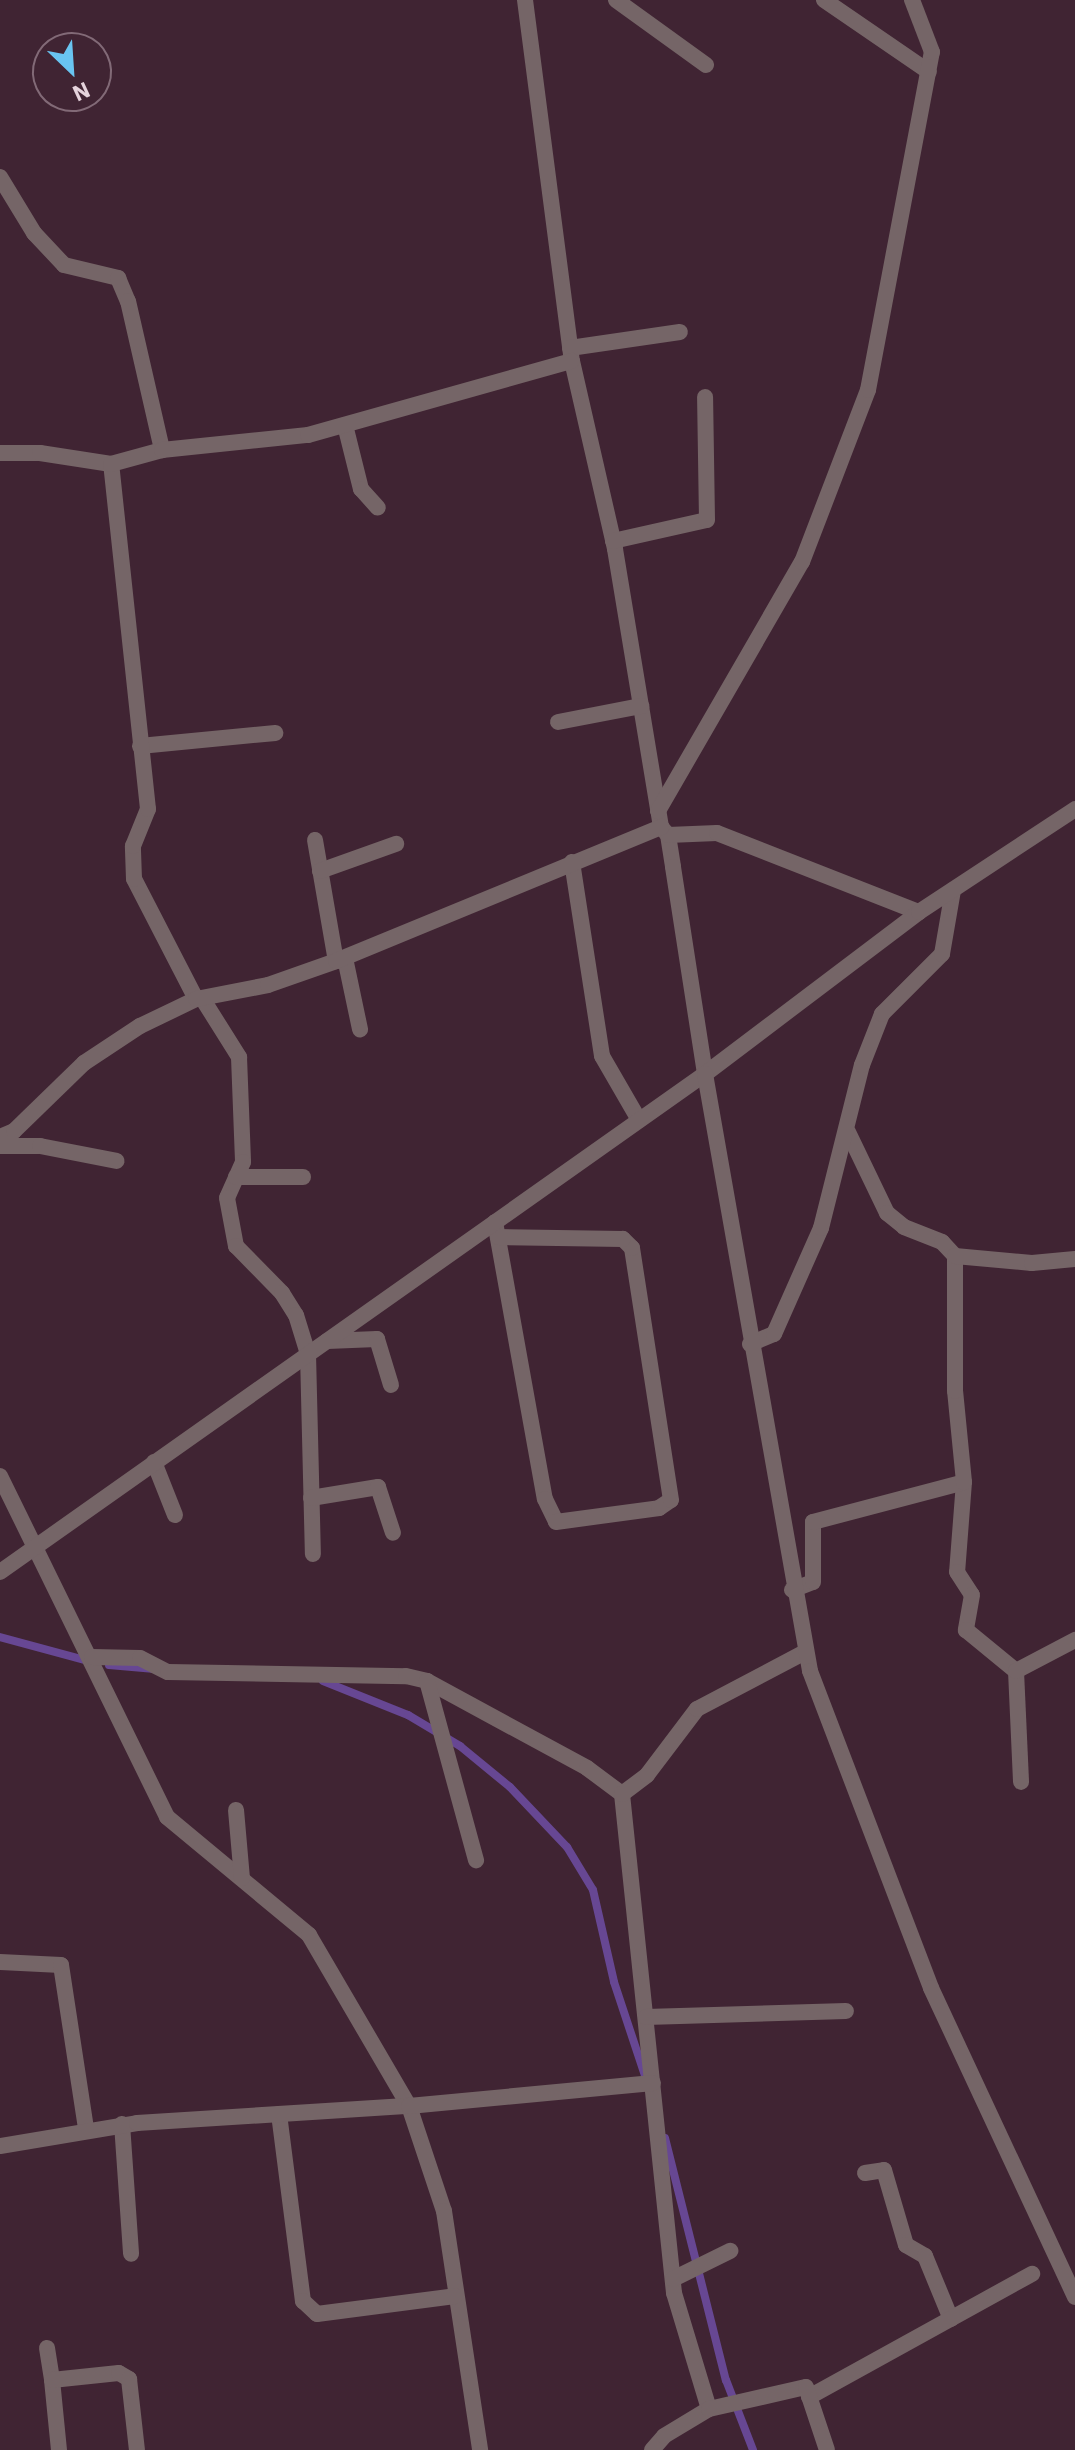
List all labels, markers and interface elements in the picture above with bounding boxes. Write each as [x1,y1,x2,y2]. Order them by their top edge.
north arrow [32,32,112,112]
text: N [68,76,95,109]

